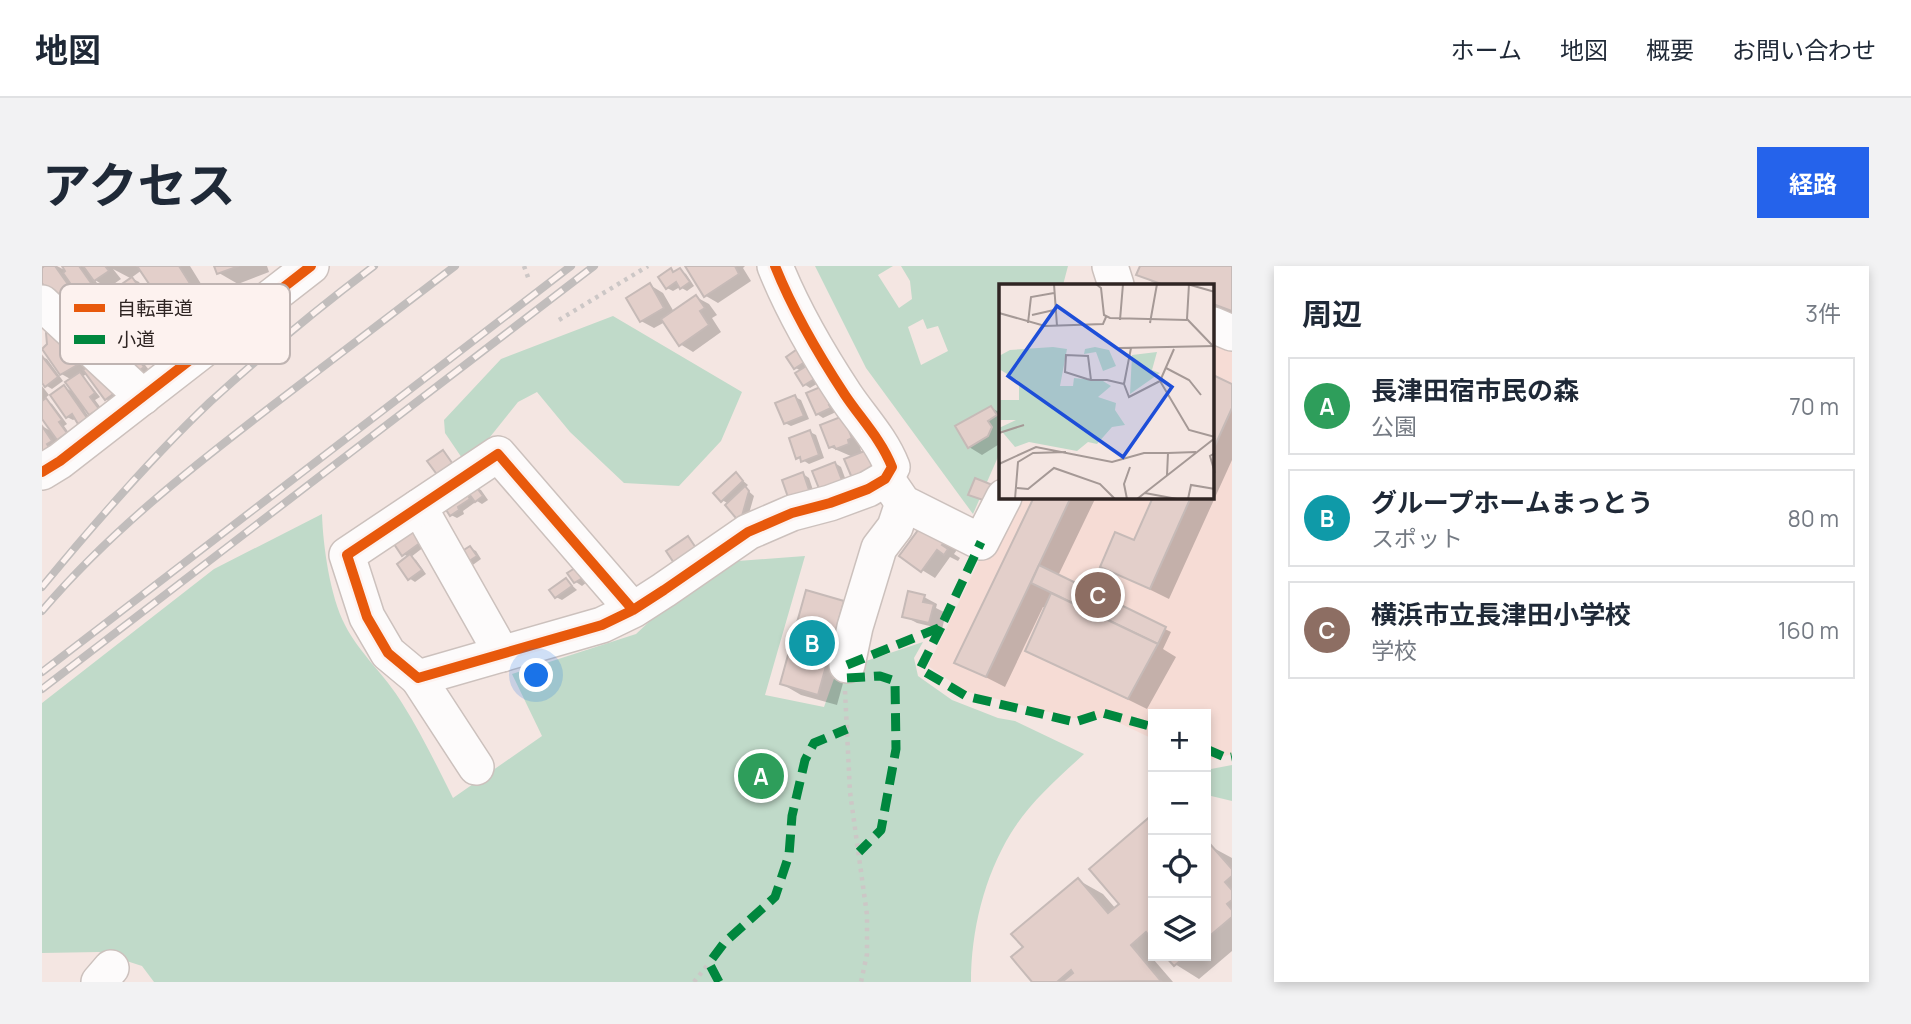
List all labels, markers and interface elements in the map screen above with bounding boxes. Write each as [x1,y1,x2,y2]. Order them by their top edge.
text: 地図 [35,27,101,72]
text: ホーム [1451,33,1522,66]
text: 地図 [1560,33,1608,66]
text: 概要 [1646,33,1694,66]
text: お問い合わせ [1732,33,1876,66]
button: 経路 [1757,147,1869,218]
text: アクセス [42,151,236,218]
legend [60,284,290,364]
inset map [999,284,1214,499]
text: 周辺 [1302,293,1362,334]
text: 自転車道 [117,295,193,321]
text: 3件 [1805,297,1841,329]
text: 小道 [117,326,155,352]
text: 長津田宿市民の森 [1371,372,1579,408]
text: A [1319,390,1335,422]
text: 70 m [1789,390,1839,422]
text: 公園 [1371,410,1417,442]
text: グループホームまっとう [1371,484,1654,520]
text: B [1320,502,1334,534]
text: 80 m [1788,502,1839,534]
text: スポット [1371,522,1463,554]
pin: C [1075,569,1121,621]
text: 横浜市立長津田小学校 [1371,596,1631,632]
text: C [1319,614,1336,646]
text: 160 m [1778,614,1839,646]
pin: B [789,617,835,669]
text: 学校 [1371,634,1417,666]
your location [519,658,553,692]
map controls [1148,709,1211,961]
button: + [1148,709,1211,772]
pin: A [738,750,784,802]
button: − [1148,772,1211,835]
button: locate [1148,835,1211,898]
button: layers [1148,898,1211,961]

